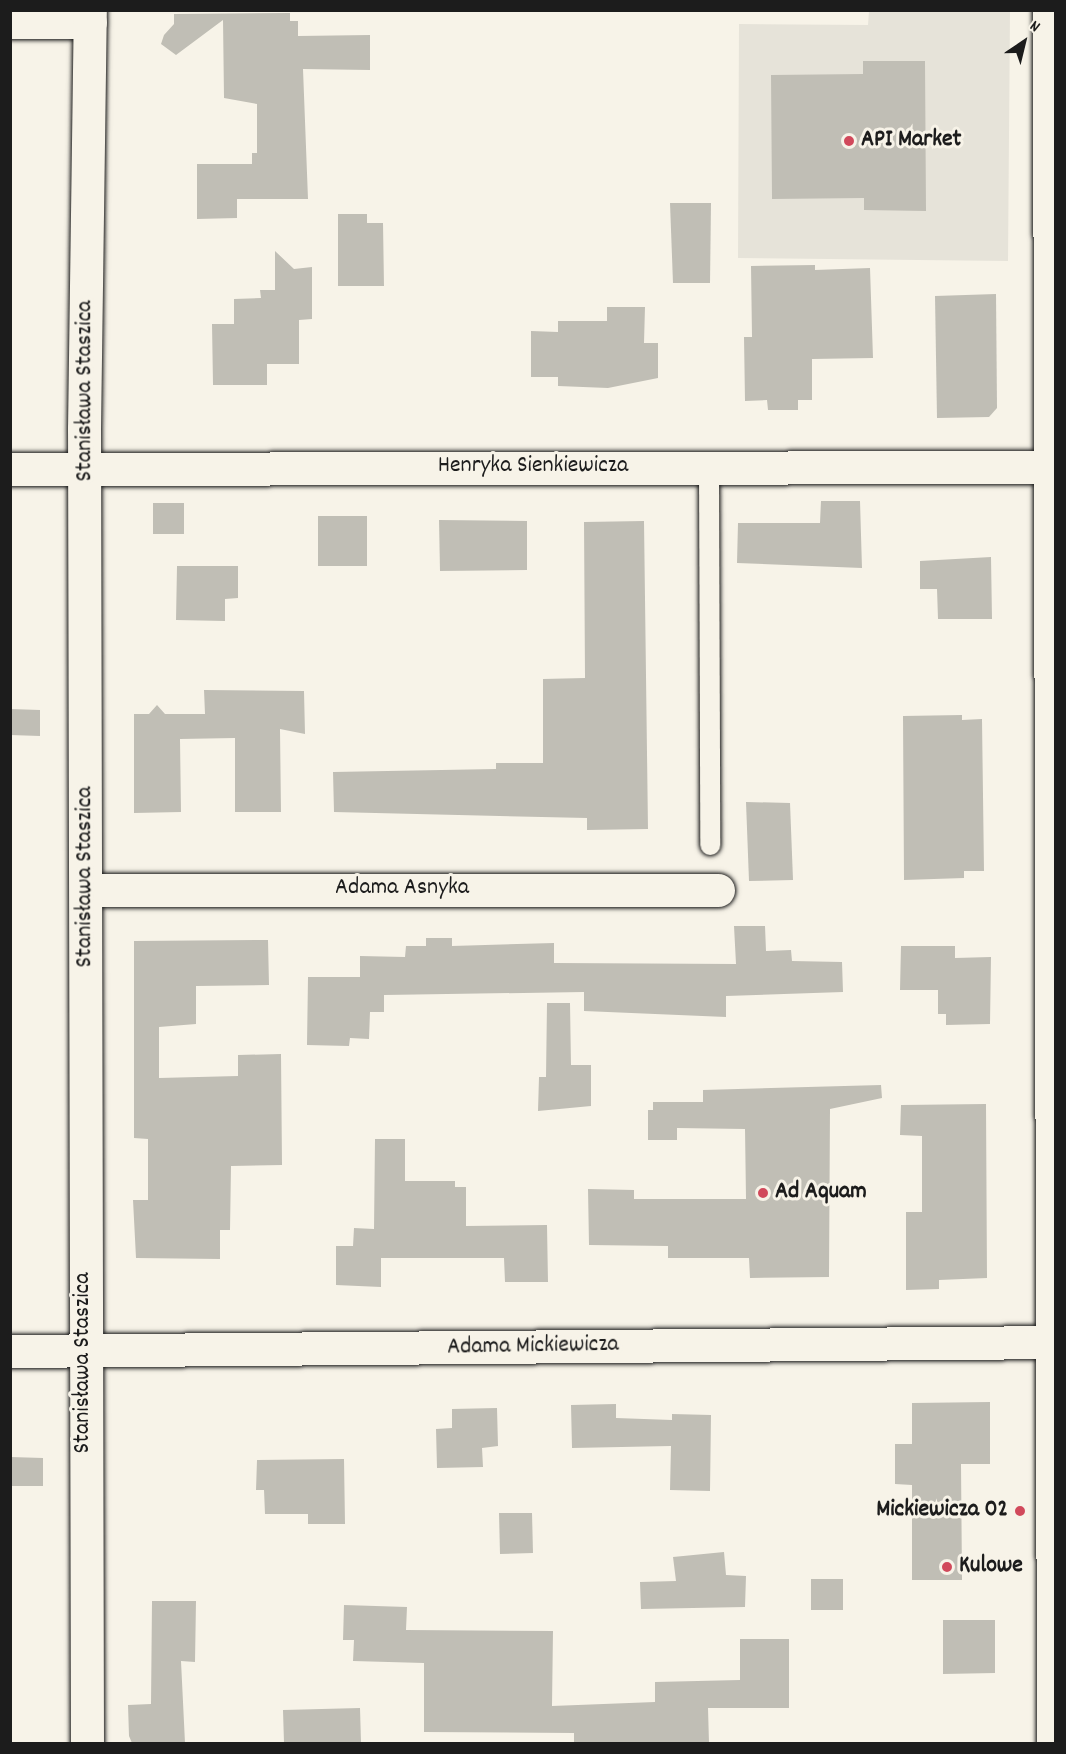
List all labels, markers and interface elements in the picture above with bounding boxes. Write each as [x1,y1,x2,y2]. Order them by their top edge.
north arrow [994,12,1054,72]
text: N [1025,15,1044,39]
place label: API Market [861,127,961,155]
marker: API Market [842,134,856,148]
street label: Stanisława Staszica [72,300,100,482]
street label: Henryka Sienkiewicza [438,453,628,481]
street label: Stanisława Staszica [72,786,100,968]
street label: Adama Asnyka [335,875,469,903]
place label: Ad Aquam [775,1179,867,1207]
marker: Ad Aquam [756,1186,770,1200]
street label: Stanisława Staszica [70,1272,98,1454]
street label: Adama Mickiewicza [447,1331,619,1363]
place label: Mickiewicza 02 [876,1497,1008,1525]
marker: Mickiewicza 02 [1013,1504,1027,1518]
place label: Kulowe [959,1553,1023,1581]
marker: Kulowe [940,1560,954,1574]

